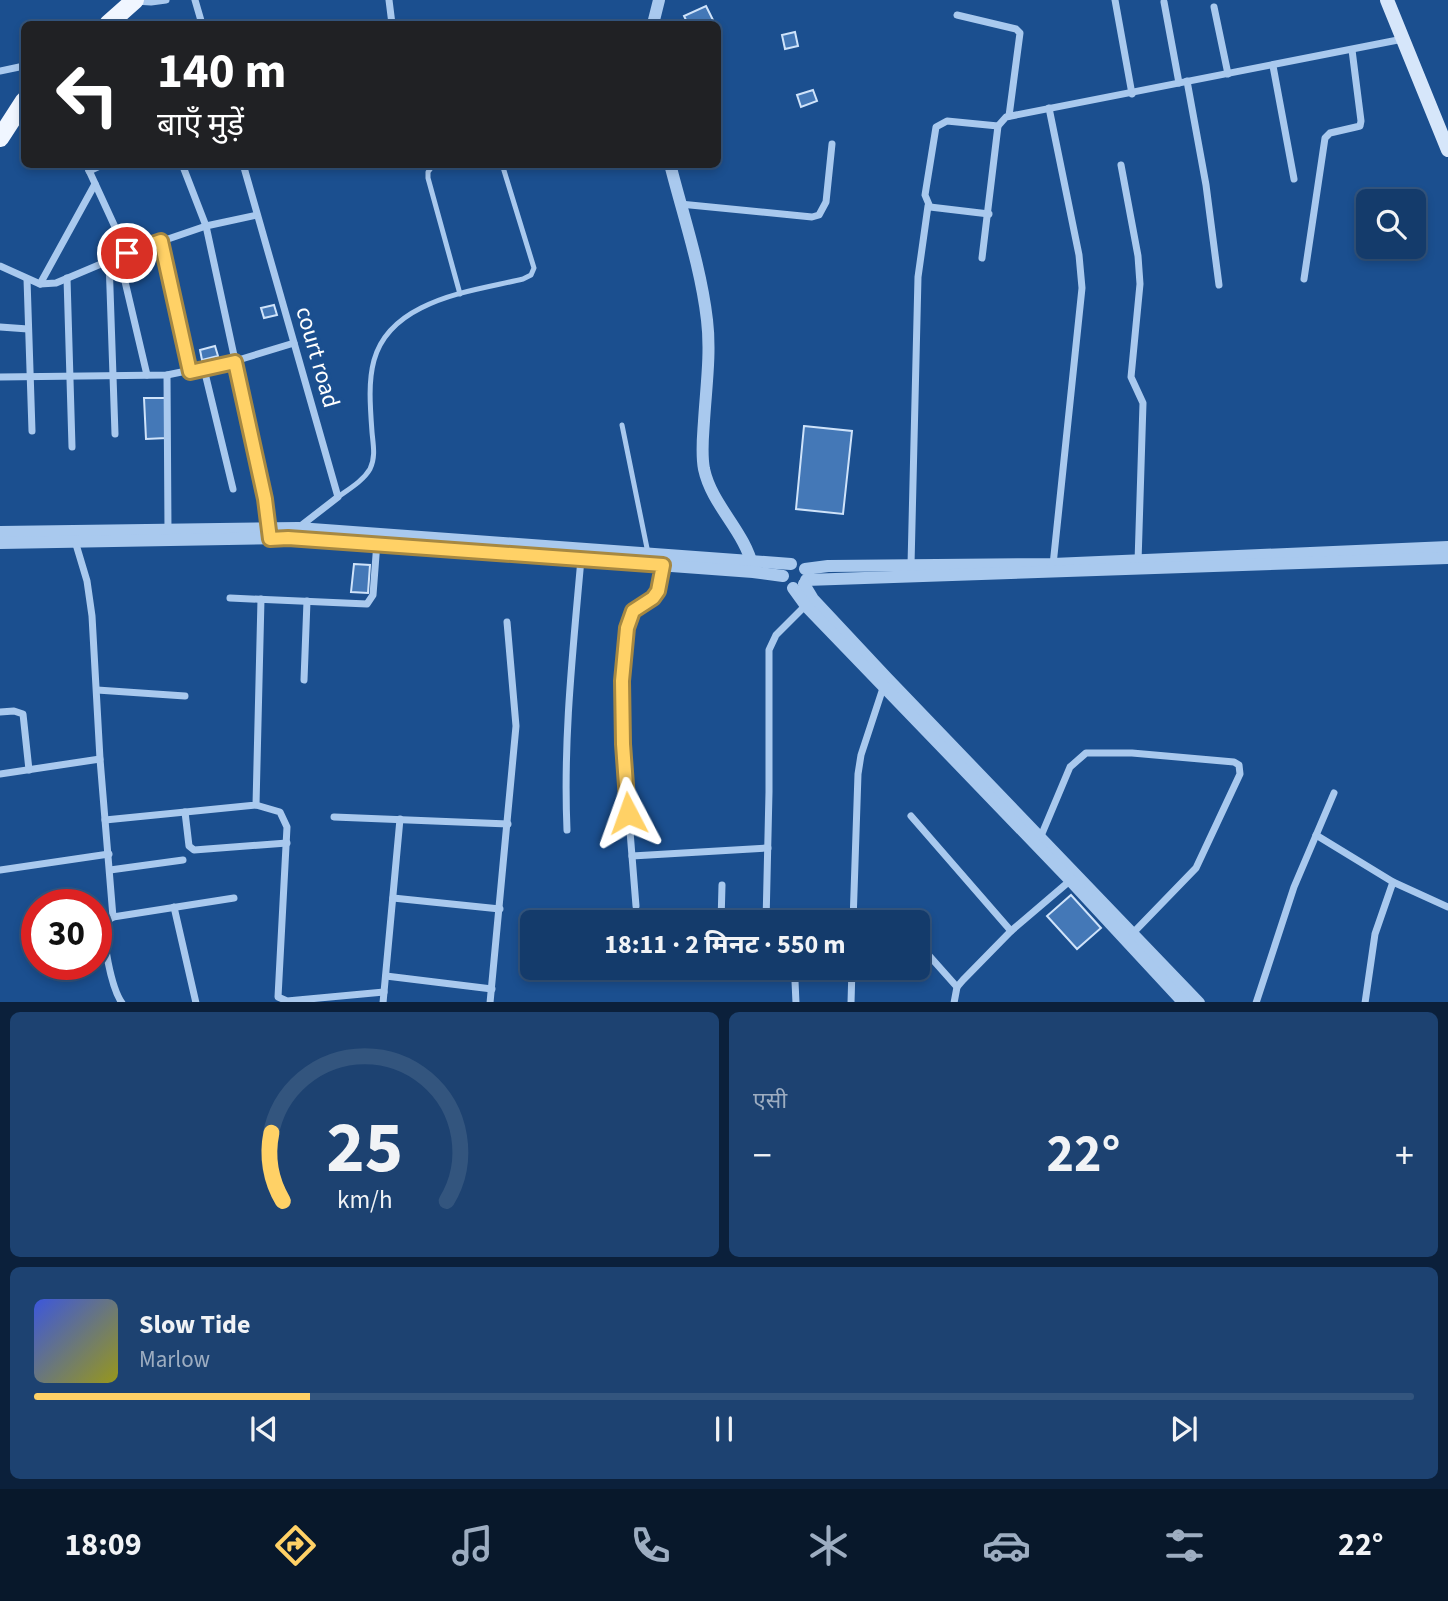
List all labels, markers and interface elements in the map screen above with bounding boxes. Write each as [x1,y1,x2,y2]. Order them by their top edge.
text: 140 m [157,37,286,107]
icon: left [42,49,133,140]
text: बाएँ मुड़ें [157,102,244,148]
map controls [1356,189,1426,259]
button: search [1356,189,1426,259]
pin [97,223,157,283]
icon: arrive [108,234,146,272]
street label: court road [286,302,349,412]
position arrow [591,776,665,850]
speed limit sign: 30 [21,889,112,980]
text: 18:11 · 2 मिनट · 550 m [604,926,846,963]
text: एसी [753,1084,787,1117]
text: 25 [326,1096,403,1200]
text: 22° [1047,1118,1120,1192]
text: − [753,1129,772,1183]
text: + [1395,1129,1414,1183]
text: km/h [337,1181,392,1217]
text: Slow Tide [139,1306,250,1343]
text: Marlow [139,1343,210,1376]
icon: previous [245,1410,283,1448]
icon: pause [705,1410,743,1448]
icon: next [1165,1410,1203,1448]
icon: directions [271,1521,320,1570]
icon: music [448,1521,497,1570]
icon: phone [626,1521,675,1570]
icon: climate [804,1521,853,1570]
icon: car [982,1521,1031,1570]
icon: filters [1160,1521,1209,1570]
text: 18:09 [64,1522,142,1568]
text: 22° [1338,1522,1383,1568]

